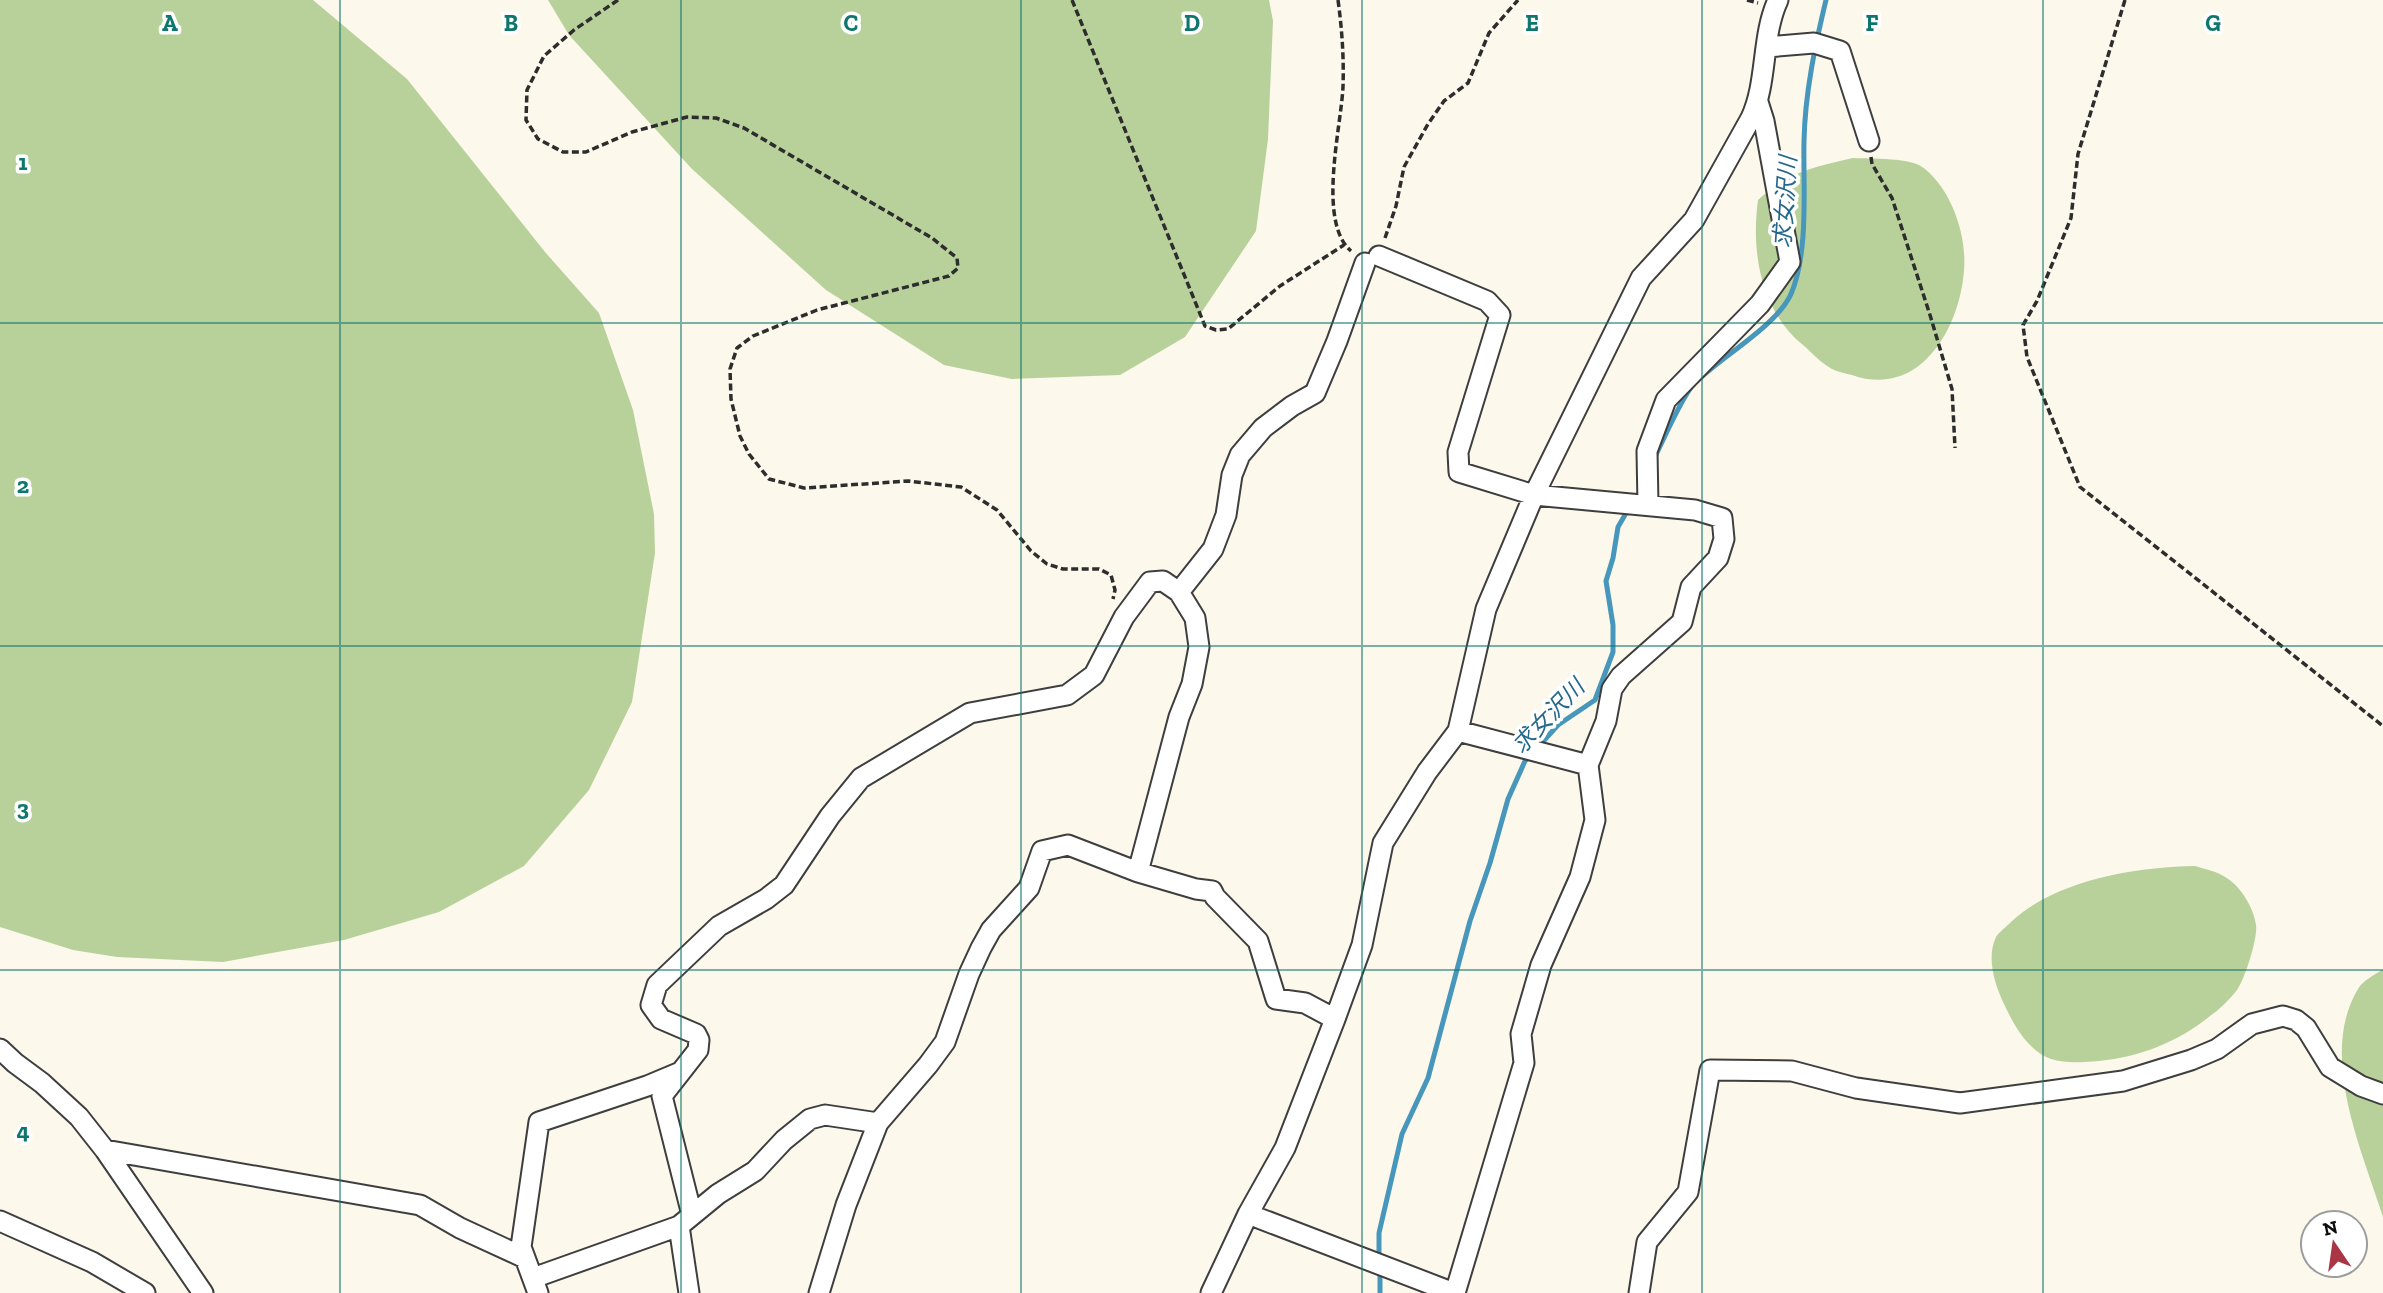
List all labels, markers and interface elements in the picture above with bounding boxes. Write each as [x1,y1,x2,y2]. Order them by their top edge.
text: A [162,9,178,37]
text: B [504,9,518,37]
text: C [844,9,858,37]
text: D [1184,9,1200,37]
text: E [1525,9,1539,37]
text: F [1865,9,1879,37]
text: G [2205,9,2221,37]
text: 1 [18,148,28,176]
water label: 求女沢川 [1768,152,1802,249]
text: 2 [17,471,29,499]
water label: 求女沢川 [1506,671,1592,759]
text: 3 [17,794,29,822]
text: 4 [16,1117,30,1145]
north arrow [2299,1209,2369,1279]
text: N [2321,1215,2340,1241]

